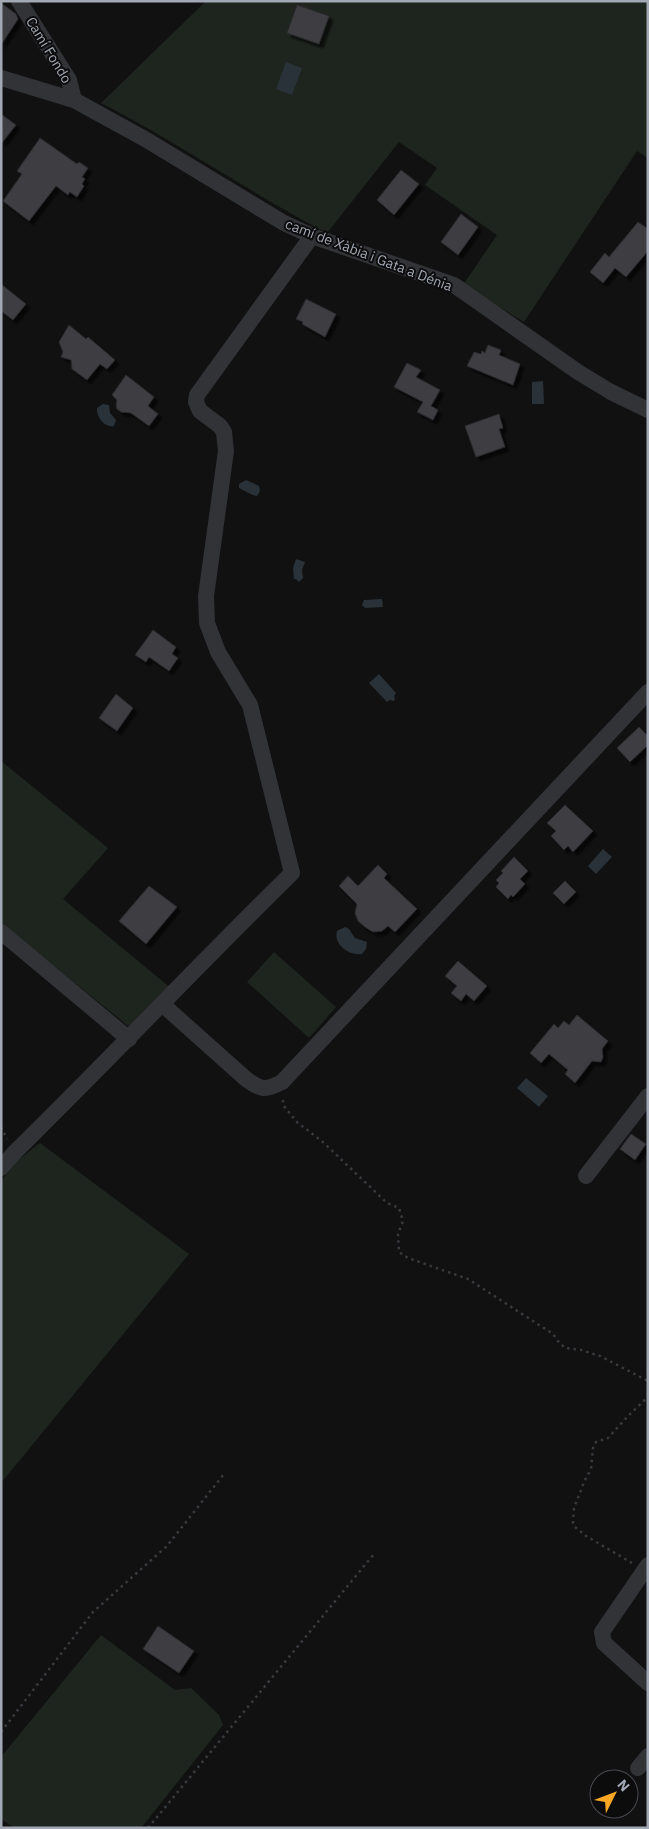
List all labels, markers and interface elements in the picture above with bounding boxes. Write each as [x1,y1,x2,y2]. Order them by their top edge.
street label: Camí Fondo [22,13,76,87]
street label: camí de Xàbia i Gata a Dénia [283,215,456,295]
north arrow [589,1769,639,1819]
text: N [614,1776,634,1795]

